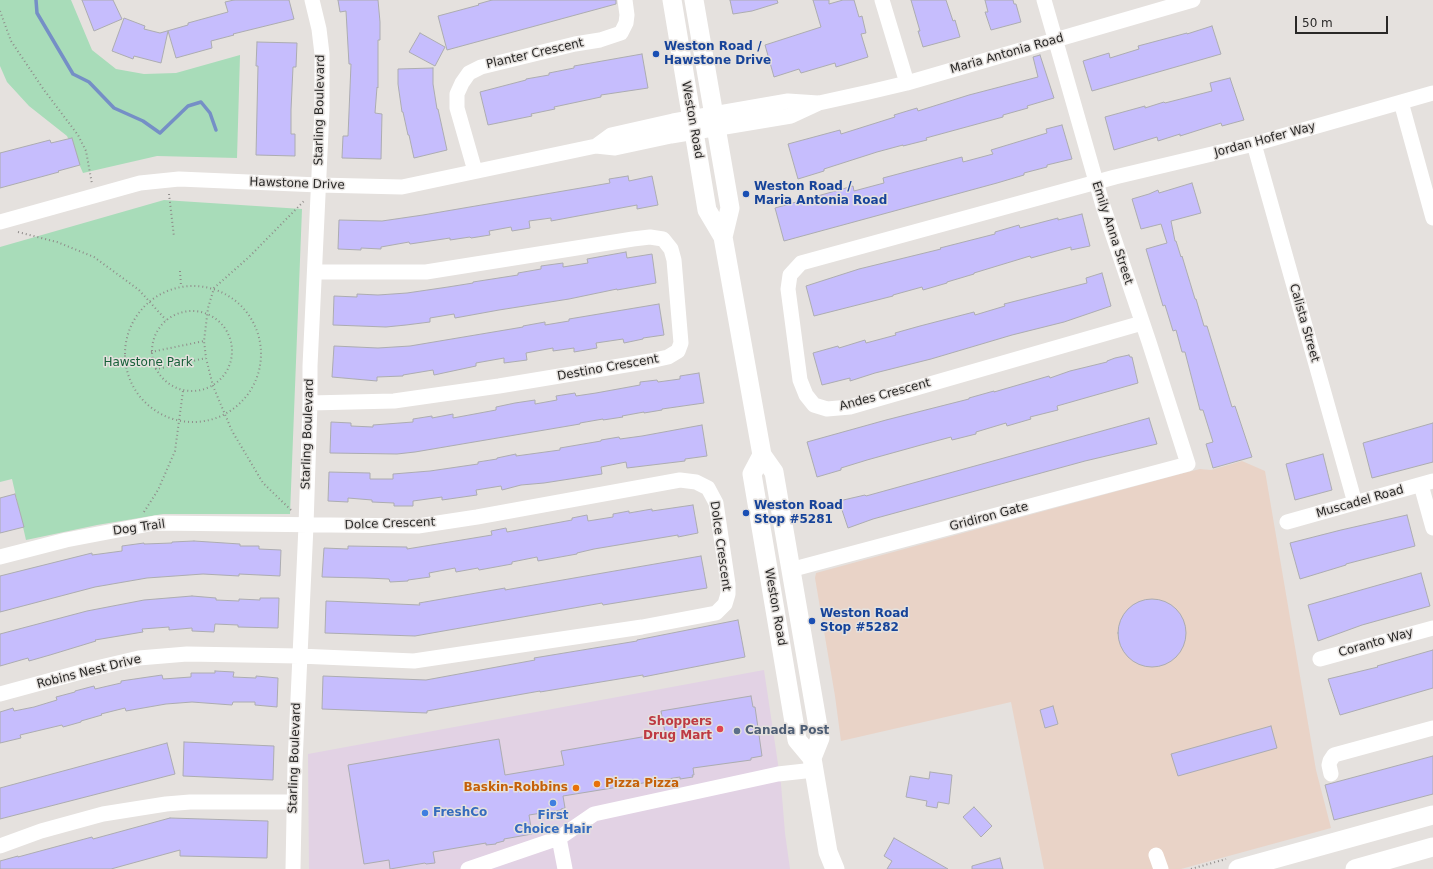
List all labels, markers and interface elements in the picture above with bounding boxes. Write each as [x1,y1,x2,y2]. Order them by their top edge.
scale bar [1297,8,1390,34]
text: 50 m [1302,16,1333,30]
street label: Maria Antonia Road [949,31,1065,77]
street label: Planter Crescent [485,36,585,72]
place label: Weston Road / Hawstone Drive [664,40,771,68]
marker: Weston Road / Hawstone Drive [651,49,661,59]
street label: Starling Boulevard [312,54,328,166]
street label: Weston Road [678,80,706,160]
street label: Jordan Hofer Way [1213,120,1317,160]
street label: Hawstone Drive [249,175,345,193]
street label: Emily Anna Street [1088,179,1136,287]
place label: Weston Road / Maria Antonia Road [754,180,887,208]
marker: Weston Road / Maria Antonia Road [741,189,751,199]
street label: Calista Street [1286,282,1322,364]
street label: Destino Crescent [556,352,660,384]
park label: Hawstone Park [103,356,193,370]
street label: Andes Crescent [838,376,932,414]
street label: Starling Boulevard [299,378,317,490]
street label: Muscadel Road [1315,483,1405,521]
place label: Weston Road Stop #5281 [754,499,843,527]
street label: Dolce Crescent [707,500,733,592]
street label: Gridiron Gate [948,500,1030,534]
marker: Weston Road Stop #5281 [741,508,751,518]
street label: Dolce Crescent [344,515,436,533]
street label: Dog Trail [112,517,166,539]
street label: Weston Road [761,567,789,647]
place label: Weston Road Stop #5282 [820,607,909,635]
marker: Weston Road Stop #5282 [807,616,817,626]
street label: Coranto Way [1337,625,1415,661]
street label: Robins Nest Drive [35,652,143,692]
street label: Starling Boulevard [286,702,304,814]
place label: Shoppers Drug Mart [643,715,712,743]
marker: Shoppers Drug Mart [715,724,725,734]
place label: Canada Post [745,724,829,738]
marker: Canada Post [732,726,742,736]
place label: Pizza Pizza [605,777,679,791]
marker: Pizza Pizza [592,779,602,789]
place label: Baskin-Robbins [464,781,568,795]
marker: Baskin-Robbins [571,783,581,793]
marker: First Choice Hair [548,798,558,808]
place label: FreshCo [433,806,487,820]
marker: FreshCo [420,808,430,818]
place label: First Choice Hair [514,809,592,837]

